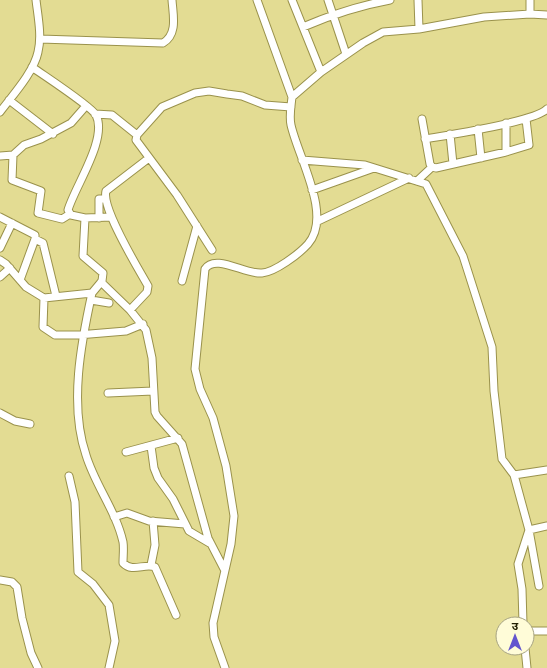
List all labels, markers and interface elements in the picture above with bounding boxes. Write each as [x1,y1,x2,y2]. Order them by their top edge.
north arrow [495,616,535,656]
text: उ [512,619,519,633]

